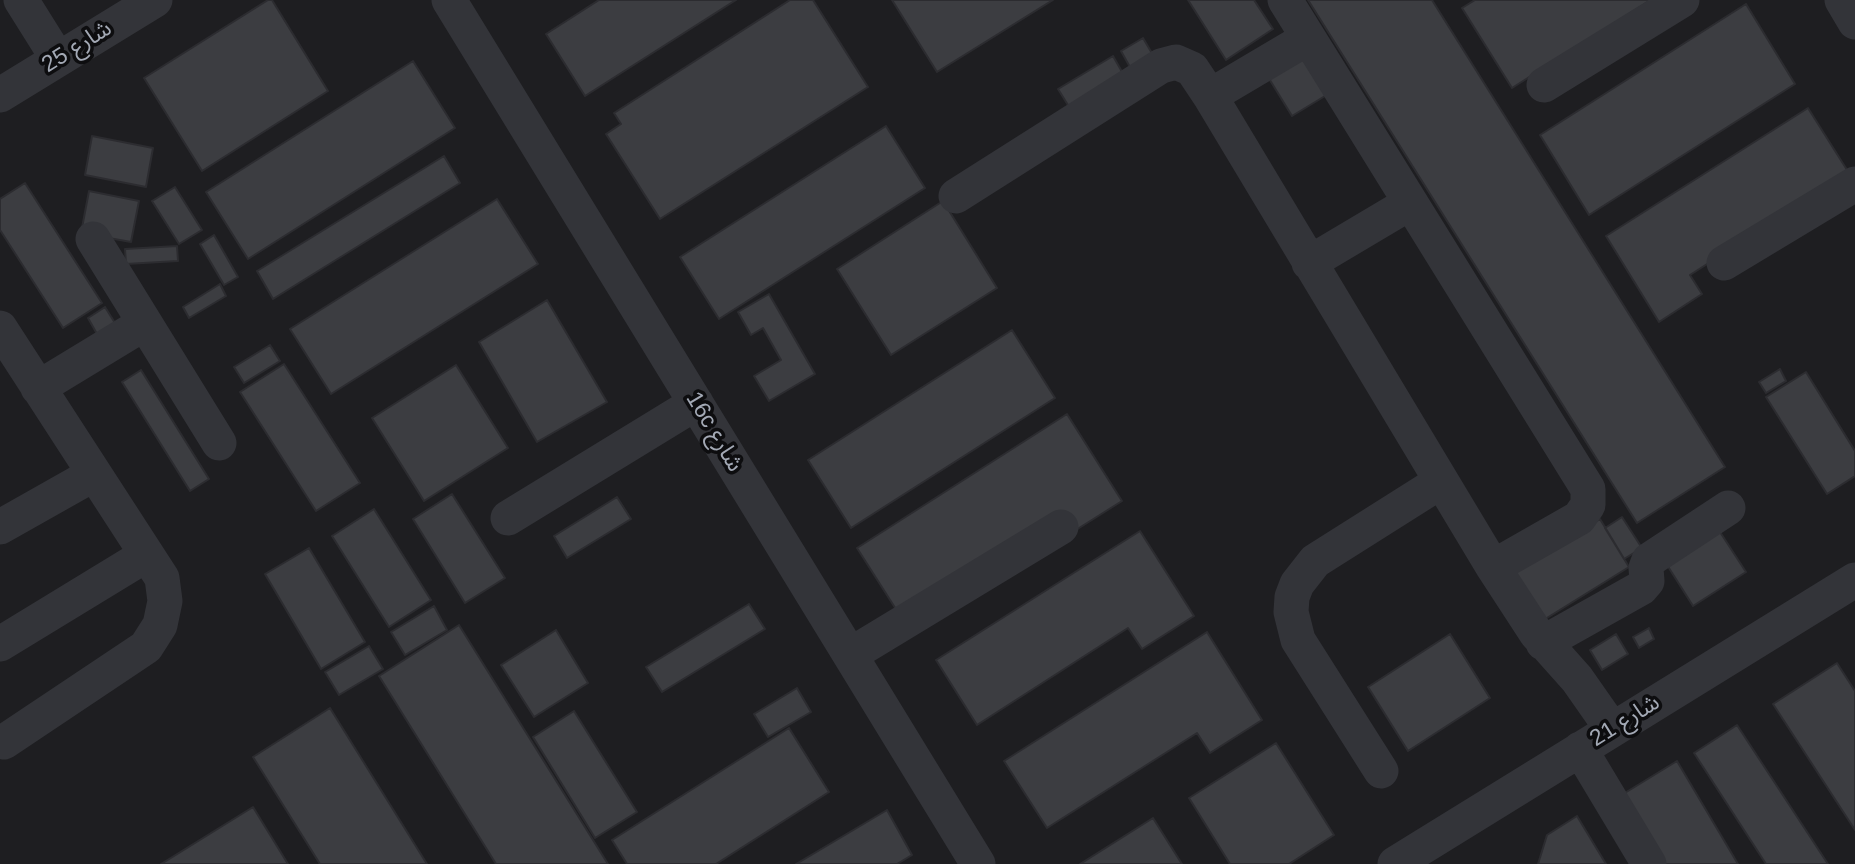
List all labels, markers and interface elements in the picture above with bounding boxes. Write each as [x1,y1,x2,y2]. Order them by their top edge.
street label: شارع 25 [37,15,117,79]
street label: 16c شارع [679,387,749,477]
street label: شارع 21 [1585,689,1665,753]

